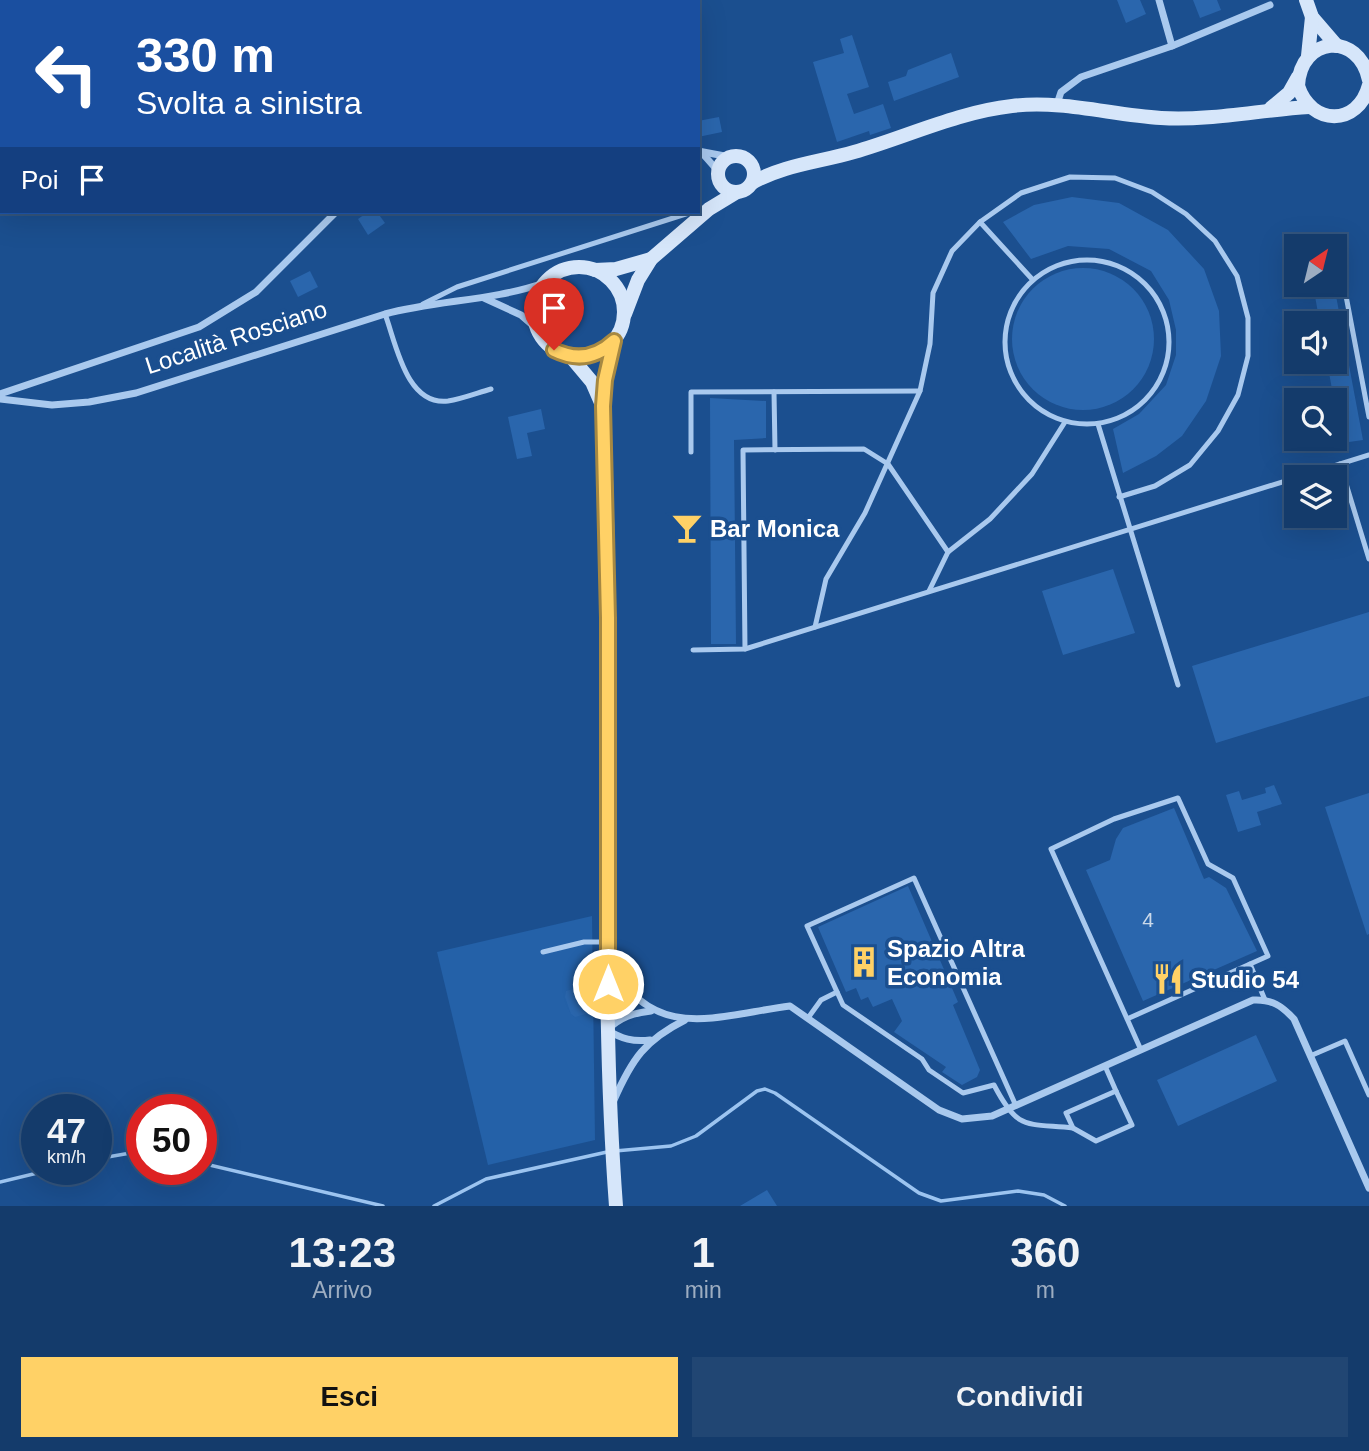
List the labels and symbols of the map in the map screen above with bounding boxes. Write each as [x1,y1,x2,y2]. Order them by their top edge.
north arrow [1284,234,1348,298]
pin [524,278,584,350]
street label: Località Rosciano [142,295,330,379]
bar icon: Bar Monica [670,511,704,545]
place label: Bar Monica [710,515,840,542]
house number: 4 [1142,908,1154,931]
place label: Spazio Altra Economia [887,935,1025,990]
building icon: Spazio Altra Economia [847,945,881,979]
position arrow [571,947,645,1021]
restaurant icon: Studio 54 [1151,962,1185,996]
place label: Studio 54 [1191,966,1300,993]
speed limit sign: 50 [126,1094,217,1185]

